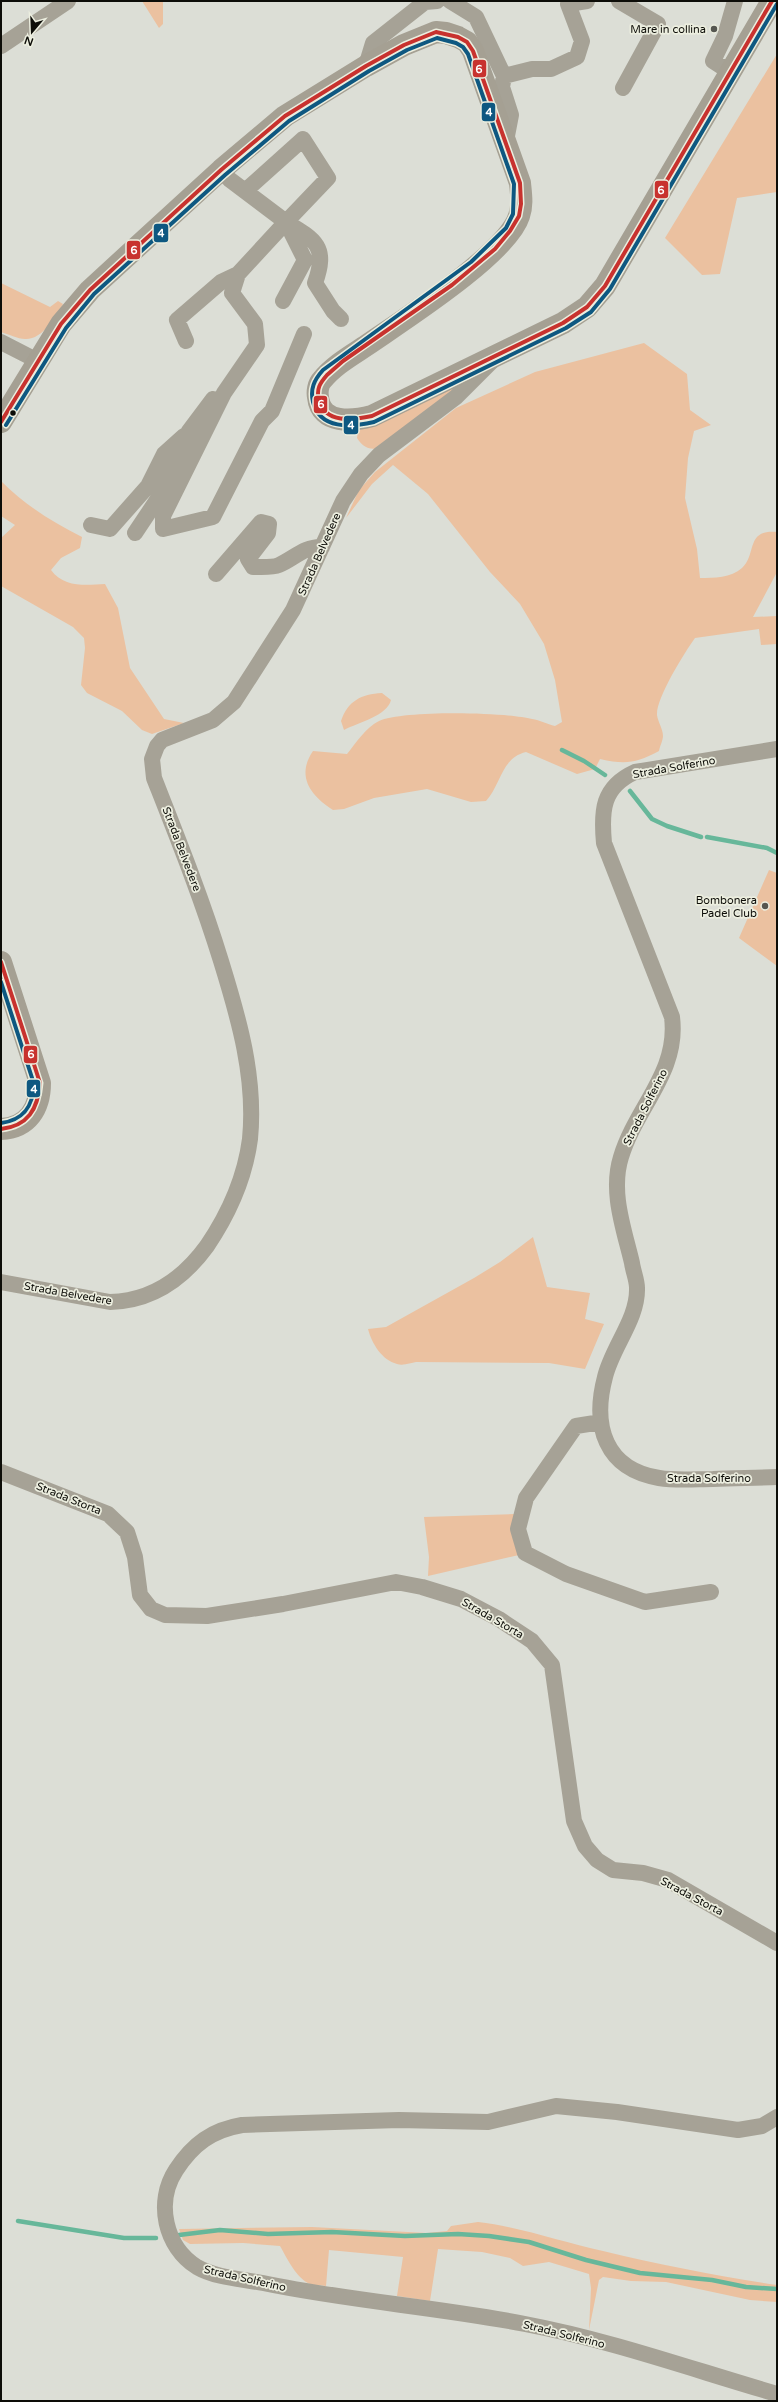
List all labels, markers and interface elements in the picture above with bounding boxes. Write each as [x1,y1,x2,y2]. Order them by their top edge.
north arrow [12,12,52,52]
place label: Mare in collina [630,23,706,36]
marker: Mare in collina [709,24,719,34]
text: N [23,33,35,49]
line badge: 6 [472,59,487,78]
text: 6 [476,63,483,76]
line badge: 4 [481,102,496,122]
text: 4 [486,106,493,119]
line badge: 6 [654,180,669,199]
text: 6 [658,184,665,197]
line badge: 4 [153,223,169,243]
text: 4 [158,227,165,240]
line badge: 6 [126,240,141,260]
text: 6 [131,244,138,257]
line badge: 6 [313,395,328,414]
text: 6 [318,398,325,411]
unlabelled marker [8,408,18,418]
line badge: 4 [343,415,359,435]
text: 4 [348,419,355,432]
street label: Strada Belvedere [295,511,344,598]
street label: Strada Solferino [632,754,717,781]
street label: Strada Belvedere [160,805,204,893]
place label: Bombonera Padel Club [696,894,757,920]
marker: Bombonera Padel Club [760,901,770,911]
line badge: 6 [23,1045,38,1064]
text: 6 [28,1048,35,1061]
street label: Strada Solferino [621,1067,670,1147]
line badge: 4 [26,1079,41,1098]
text: 4 [31,1083,38,1096]
street label: Strada Belvedere [23,1279,113,1308]
street label: Strada Solferino [667,1472,751,1485]
street label: Strada Storta [34,1480,103,1517]
street label: Strada Storta [460,1596,526,1641]
street label: Strada Storta [658,1874,725,1918]
street label: Strada Solferino [203,2263,287,2294]
street label: Strada Solferino [522,2318,606,2351]

